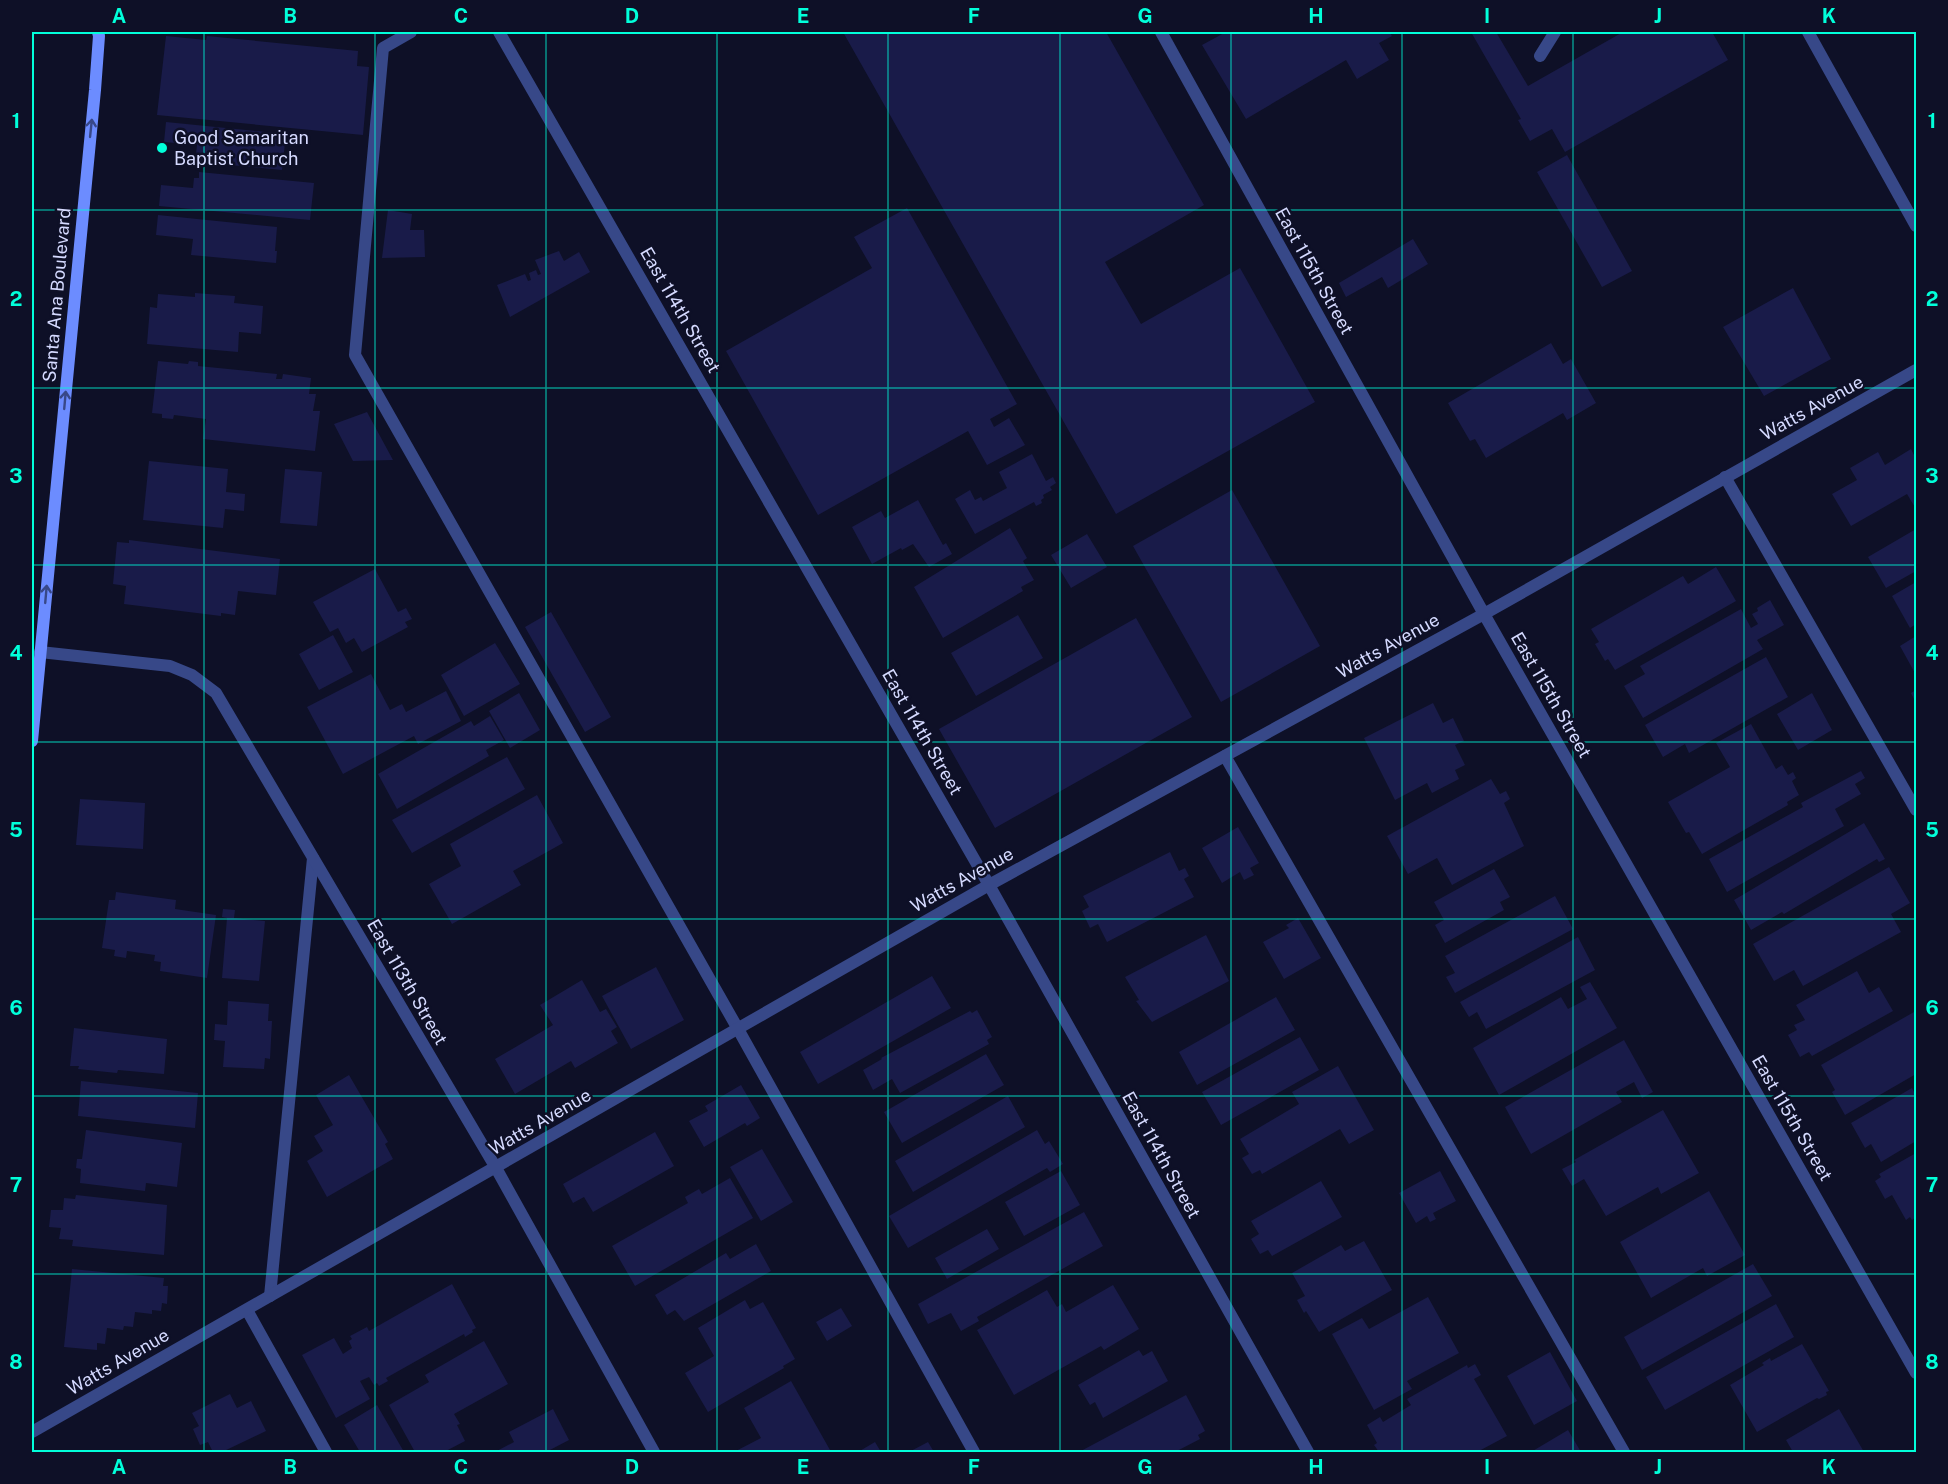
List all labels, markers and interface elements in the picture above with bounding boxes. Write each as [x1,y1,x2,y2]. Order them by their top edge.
text: A [112,4,126,28]
text: B [283,4,297,28]
text: C [454,4,468,28]
text: D [625,4,639,28]
text: E [797,4,809,28]
text: F [968,4,980,28]
text: G [1137,4,1153,28]
text: H [1308,4,1324,28]
text: I [1484,4,1490,28]
text: J [1654,4,1662,28]
text: K [1822,4,1836,28]
text: 1 [12,109,20,133]
text: 1 [1928,109,1936,133]
one-way arrow [86,119,97,139]
place label: Good Samaritan Baptist Church [174,127,309,169]
marker: Good Samaritan Baptist Church [155,141,169,155]
street label: East 115th Street [1271,204,1358,338]
street label: Santa Ana Boulevard [38,207,75,383]
street label: East 114th Street [636,243,725,376]
text: 2 [10,287,22,311]
text: 2 [1926,287,1938,311]
street label: Watts Avenue [1757,371,1867,444]
one-way arrow [60,390,71,410]
text: 3 [9,464,23,488]
text: 3 [1925,464,1939,488]
one-way arrow [41,584,52,604]
street label: Watts Avenue [1333,609,1443,682]
street label: East 115th Street [1507,628,1596,761]
text: 4 [9,641,23,665]
text: 4 [1925,641,1939,665]
street label: East 114th Street [878,665,967,798]
text: 5 [9,818,23,842]
text: 5 [1925,818,1939,842]
street label: Watts Avenue [907,843,1017,916]
street label: East 113th Street [363,915,452,1048]
text: 6 [9,996,23,1020]
text: 6 [1925,996,1939,1020]
street label: East 115th Street [1748,1051,1837,1184]
street label: Watts Avenue [485,1084,594,1159]
street label: East 114th Street [1118,1088,1205,1222]
text: 7 [10,1173,22,1197]
text: 7 [1926,1173,1938,1197]
street label: Watts Avenue [63,1324,172,1399]
text: 8 [9,1350,23,1374]
text: 8 [1925,1350,1939,1374]
text: A [112,1455,126,1479]
text: B [283,1455,297,1479]
text: C [454,1455,468,1479]
text: D [625,1455,639,1479]
text: E [797,1455,809,1479]
text: F [968,1455,980,1479]
text: G [1137,1455,1153,1479]
text: H [1308,1455,1324,1479]
text: I [1484,1455,1490,1479]
text: J [1654,1455,1662,1479]
text: K [1822,1455,1836,1479]

